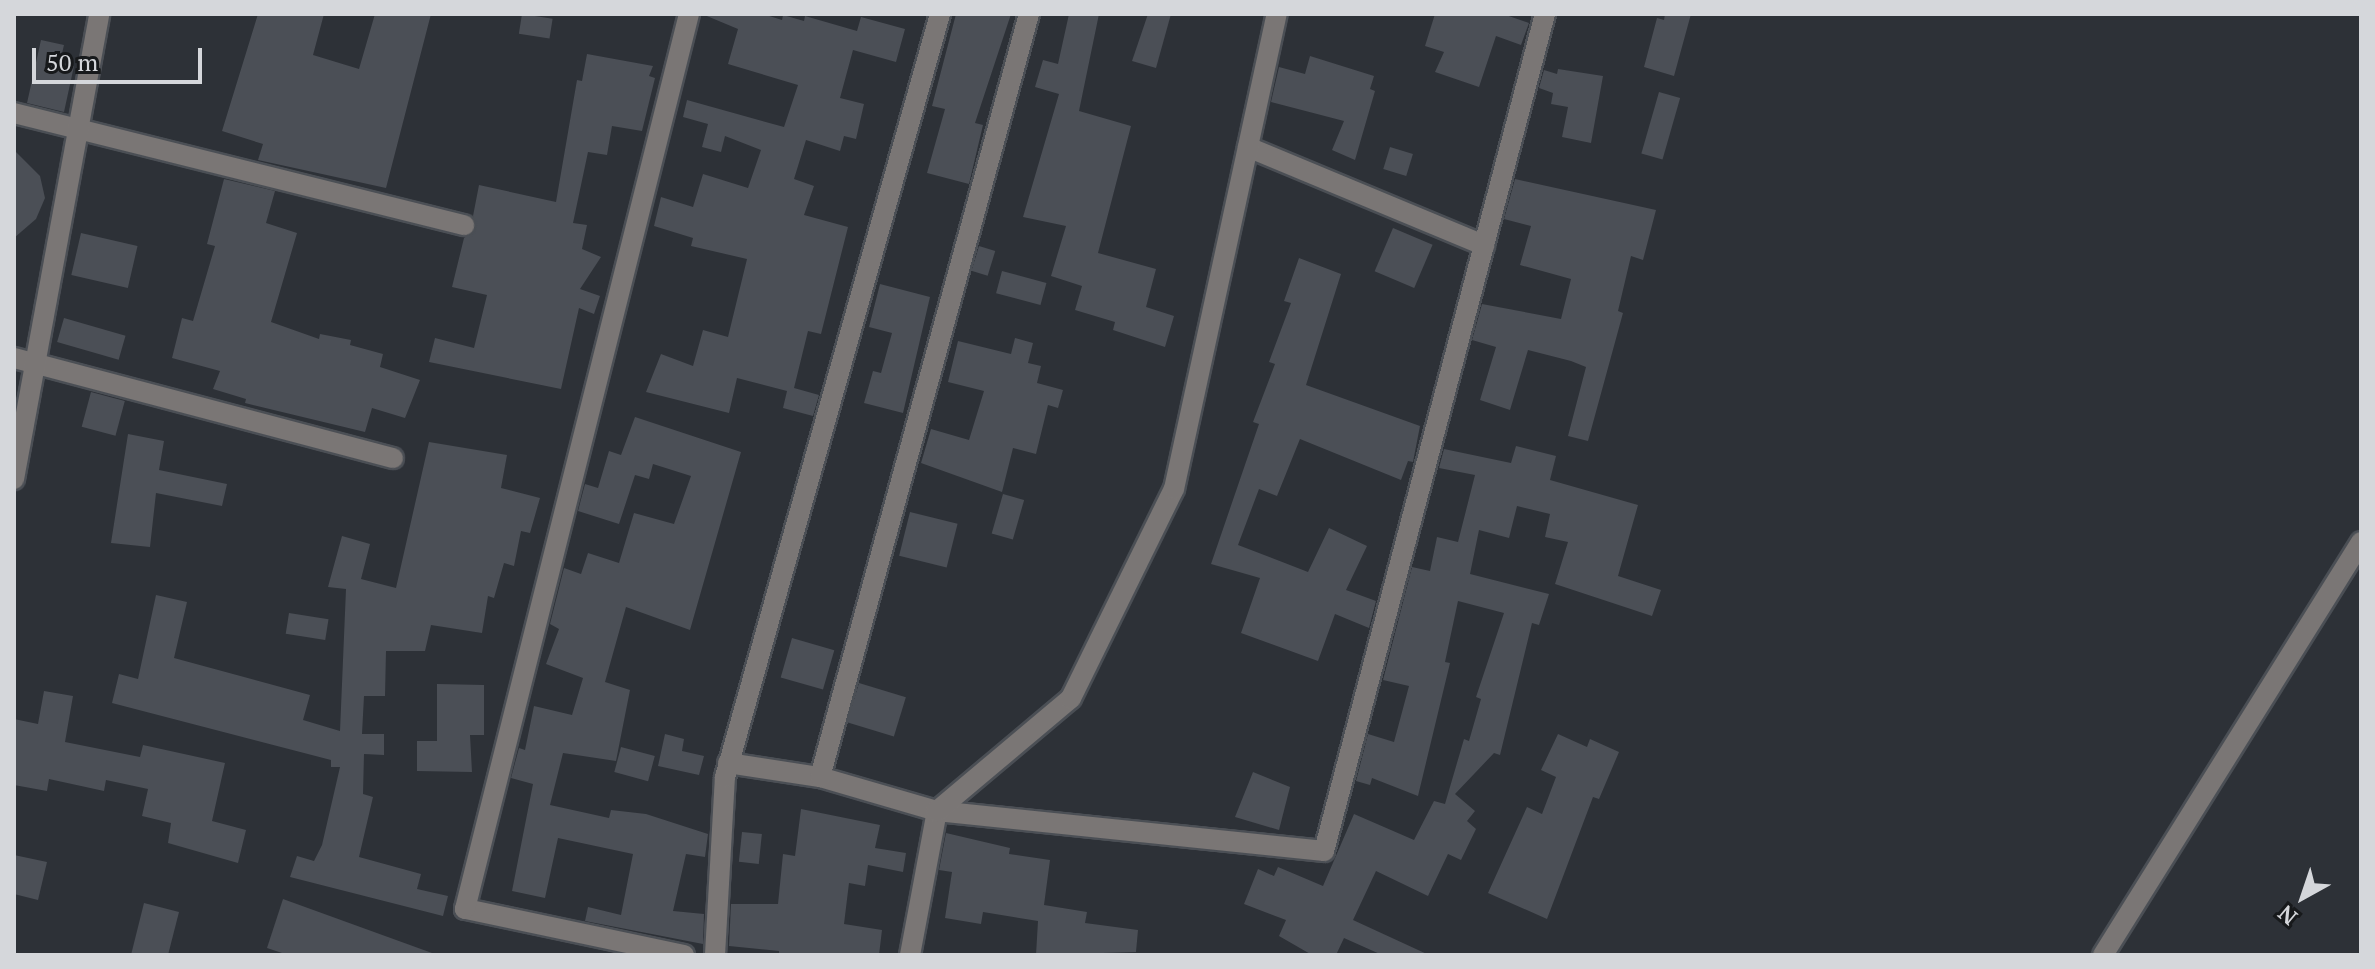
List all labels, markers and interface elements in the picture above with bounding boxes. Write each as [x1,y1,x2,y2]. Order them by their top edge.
scale bar [36,32,206,82]
text: 50 m [46,46,98,78]
north arrow [2263,857,2343,937]
text: N [2272,899,2303,932]

